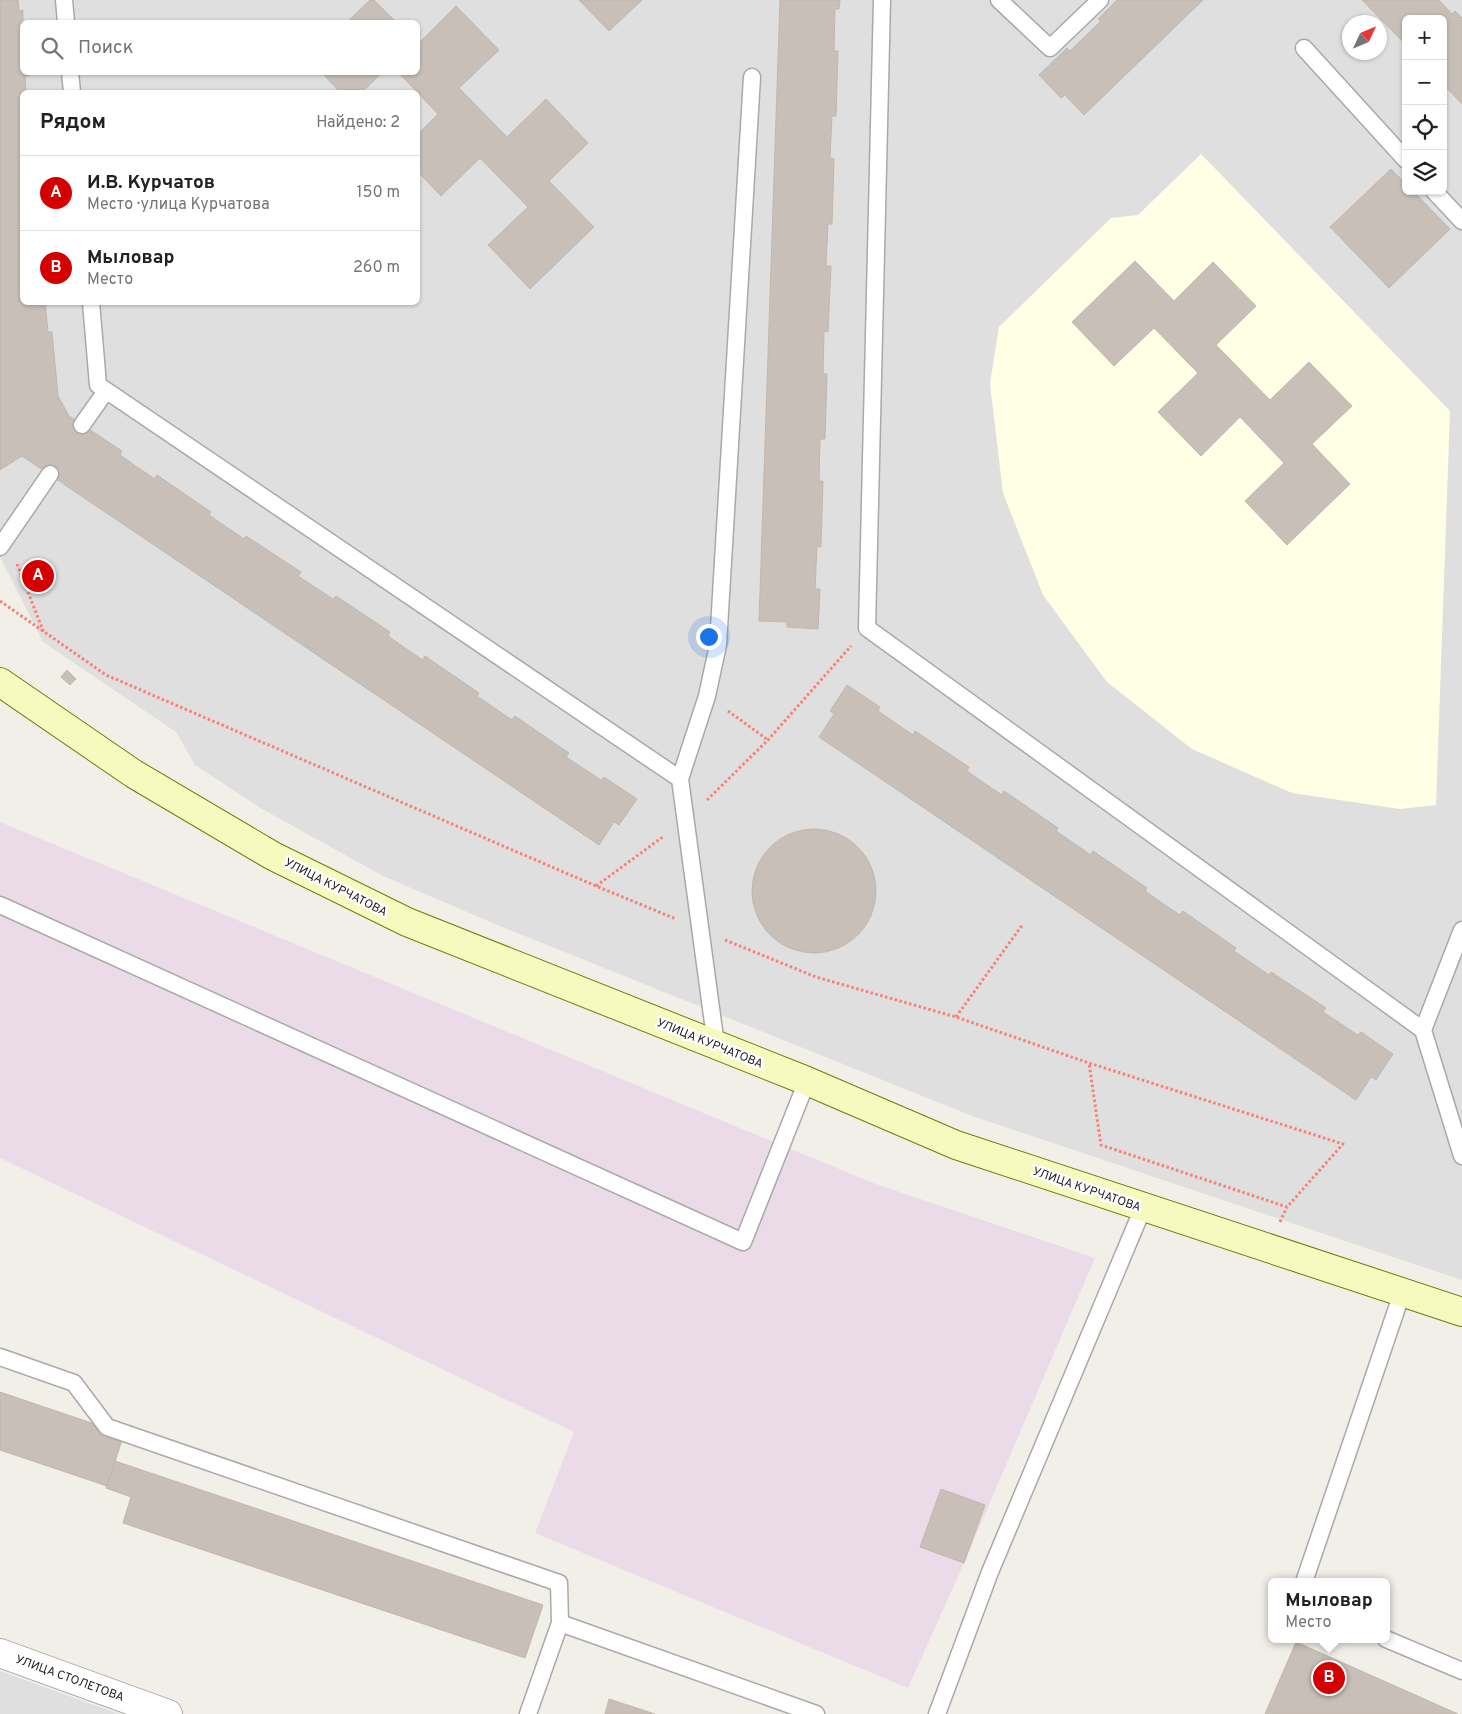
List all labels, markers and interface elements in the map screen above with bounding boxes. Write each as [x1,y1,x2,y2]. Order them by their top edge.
north arrow [1342,15,1387,60]
map controls [1402,15,1447,195]
button: + [1402,15,1447,60]
search box [20,20,420,75]
icon: search [38,34,66,62]
text: Поиск [78,36,134,60]
button: − [1402,60,1447,105]
button: locate [1402,105,1447,150]
text: Рядом [40,109,106,136]
text: Найдено: 2 [316,113,400,133]
button: layers [1402,150,1447,195]
text: И.В. Курчатов [87,171,215,195]
text: A [50,183,62,203]
text: 150 m [357,183,400,203]
text: Место · улица Курчатова [87,195,270,215]
text: Мыловар [87,246,174,270]
text: B [50,258,62,278]
text: 260 m [353,258,400,278]
text: Место [87,270,133,290]
pin: A [22,557,54,595]
your location [696,624,722,650]
street label: УЛИЦА КУРЧАТОВА [281,855,390,921]
street label: УЛИЦА КУРЧАТОВА [654,1015,765,1073]
street label: УЛИЦА КУРЧАТОВА [1030,1164,1143,1216]
popup [1268,1578,1390,1643]
text: Мыловар [1285,1589,1373,1613]
text: Место [1285,1613,1331,1633]
street label: УЛИЦА СТОЛЕТОВА [13,1652,126,1706]
pin: B [1313,1659,1345,1697]

